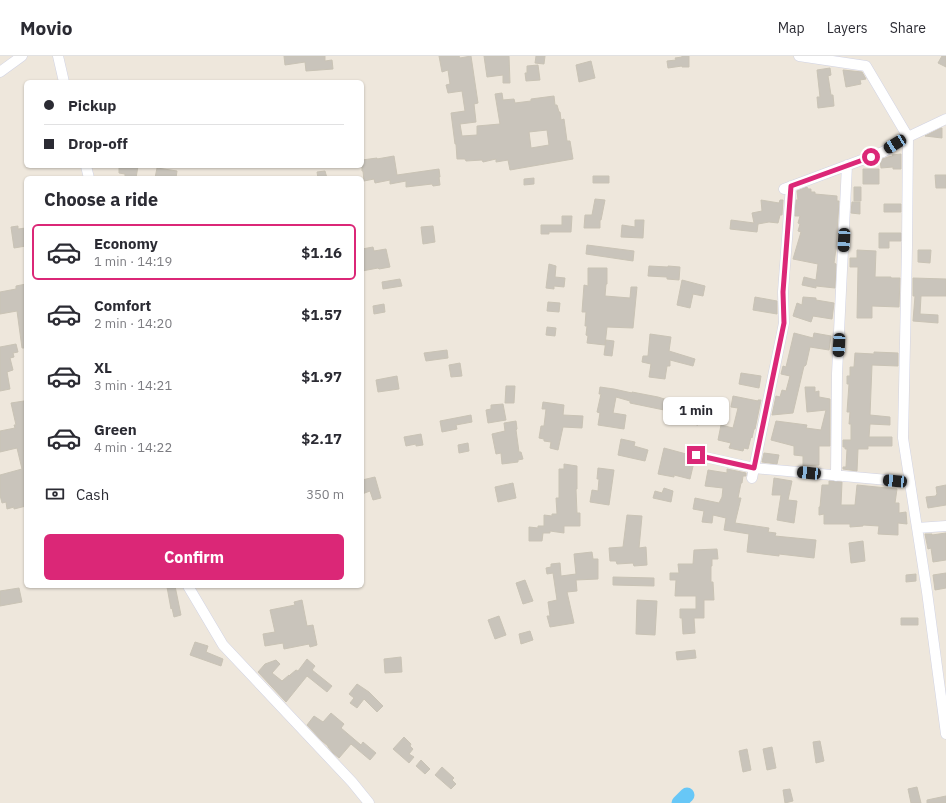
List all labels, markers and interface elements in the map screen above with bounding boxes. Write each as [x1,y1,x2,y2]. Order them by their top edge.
text: Movio [20,16,73,40]
text: Map [778,19,805,37]
text: Layers [827,19,868,37]
text: Share [890,19,926,37]
text: Pickup [68,96,116,115]
car [882,133,908,155]
text: Drop-off [68,134,128,153]
route start [862,148,880,166]
text: Choose a ride [44,188,158,211]
car [837,228,851,252]
icon: car [46,234,82,270]
text: Economy [94,234,158,253]
text: $1.16 [301,243,342,262]
text: 1 min · 14:19 [94,253,172,270]
icon: car [46,296,82,332]
text: Comfort [94,296,151,315]
text: $1.57 [301,305,342,324]
text: 2 min · 14:20 [94,315,172,332]
car [832,333,846,357]
icon: car [46,358,82,394]
text: XL [94,358,112,377]
text: $1.97 [301,367,342,386]
text: 3 min · 14:21 [94,377,172,394]
callout: 1 min [663,397,729,425]
text: 1 min [679,402,713,419]
icon: car [46,420,82,456]
text: Green [94,420,137,439]
text: $2.17 [301,429,342,448]
text: 4 min · 14:22 [94,439,172,456]
route end [687,446,705,464]
car [796,466,822,480]
car [883,474,907,488]
icon: cash [44,483,66,505]
text: Cash [76,485,109,504]
text: 350 m [306,486,344,503]
button: Confirm [44,534,344,580]

